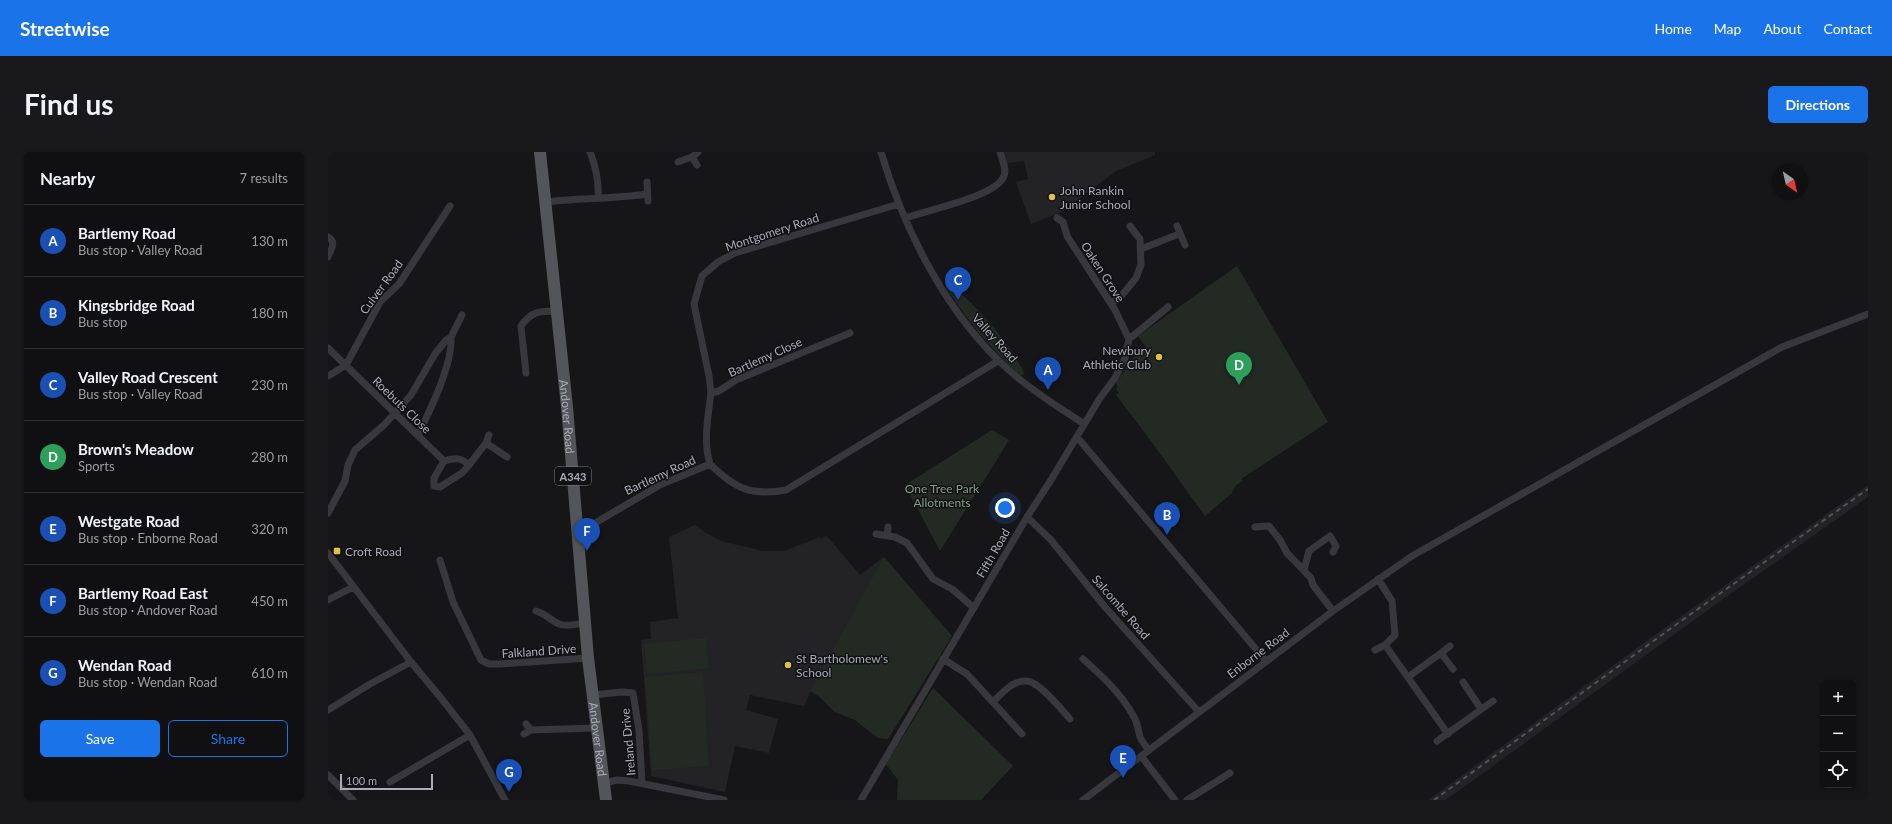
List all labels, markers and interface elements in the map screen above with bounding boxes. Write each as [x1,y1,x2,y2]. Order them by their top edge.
text: Streetwise [20,17,110,40]
text: Home [1654,20,1692,37]
text: Map [1714,20,1741,37]
text: About [1763,20,1801,37]
text: Contact [1823,20,1872,37]
button: Directions [1768,86,1868,123]
text: Find us [24,87,114,121]
north arrow [1772,164,1808,200]
text: Nearby [40,168,95,189]
text: 7 results [240,170,288,186]
place label: John Rankin Junior School [1060,183,1131,212]
marker: John Rankin Junior School [1047,192,1057,202]
street label: Montgomery Road [723,210,821,254]
text: Bartlemy Road [78,224,176,242]
text: A [48,233,58,249]
text: 130 m [251,233,288,249]
street label: Oaken Grove [1078,239,1128,305]
text: Bus stop · Valley Road [78,242,203,258]
street label: Culver Road [356,257,406,317]
pin: C [945,267,971,300]
text: Kingsbridge Road [78,296,195,314]
text: B [49,305,57,321]
text: 180 m [251,305,288,321]
street label: Valley Road [969,310,1021,366]
text: Bus stop [78,314,127,330]
street label: Bartlemy Close [726,334,804,380]
place label: Newbury Athletic Club [1083,343,1152,372]
marker: Newbury Athletic Club [1154,352,1164,362]
pin: D [1226,352,1252,385]
pin: A [1035,357,1061,390]
text: Valley Road Crescent [78,368,218,386]
street label: Roebuts Close [370,373,434,437]
text: C [49,377,57,393]
text: 230 m [251,377,288,393]
street label: Andover Road [557,379,578,454]
text: Bus stop · Valley Road [78,386,203,402]
text: Brown's Meadow [78,440,194,458]
text: D [48,449,58,465]
text: 280 m [251,449,288,465]
street label: Bartlemy Road [622,452,698,498]
text: Sports [78,458,115,474]
road number: A343 [555,467,591,485]
park label: One Tree Park Allotments [905,481,980,510]
your location [995,498,1015,518]
pin: B [1154,502,1180,535]
text: Westgate Road [78,512,180,530]
pin: F [574,518,600,551]
text: E [49,521,57,537]
text: 320 m [251,521,288,537]
street label: Fifth Road [973,526,1013,580]
text: Bus stop · Enborne Road [78,530,218,546]
place label: Croft Road [345,544,402,559]
marker: Croft Road [332,546,342,556]
street label: Salcombe Road [1089,572,1153,642]
text: Bartlemy Road East [78,584,208,602]
text: F [49,593,57,609]
text: 450 m [251,593,288,609]
text: Bus stop · Andover Road [78,602,218,618]
street label: Enborne Road [1224,625,1292,681]
street label: Falkland Drive [501,641,577,661]
place label: St Bartholomew's School [796,651,888,680]
text: Wendan Road [78,656,171,674]
marker: St Bartholomew's School [783,660,793,670]
text: G [48,665,58,681]
text: 610 m [251,665,288,681]
text: Bus stop · Wendan Road [78,674,217,690]
map controls [1820,680,1856,788]
button: + [1820,680,1856,716]
street label: Andover Road [586,701,610,777]
street label: Ireland Drive [618,708,638,776]
button: − [1820,716,1856,752]
button: Save [40,720,160,757]
button: Share [168,720,288,757]
pin: E [1110,745,1136,778]
button: locate [1820,752,1856,788]
pin: G [496,759,522,792]
scale bar [340,772,433,791]
text: 100 m [346,774,377,787]

